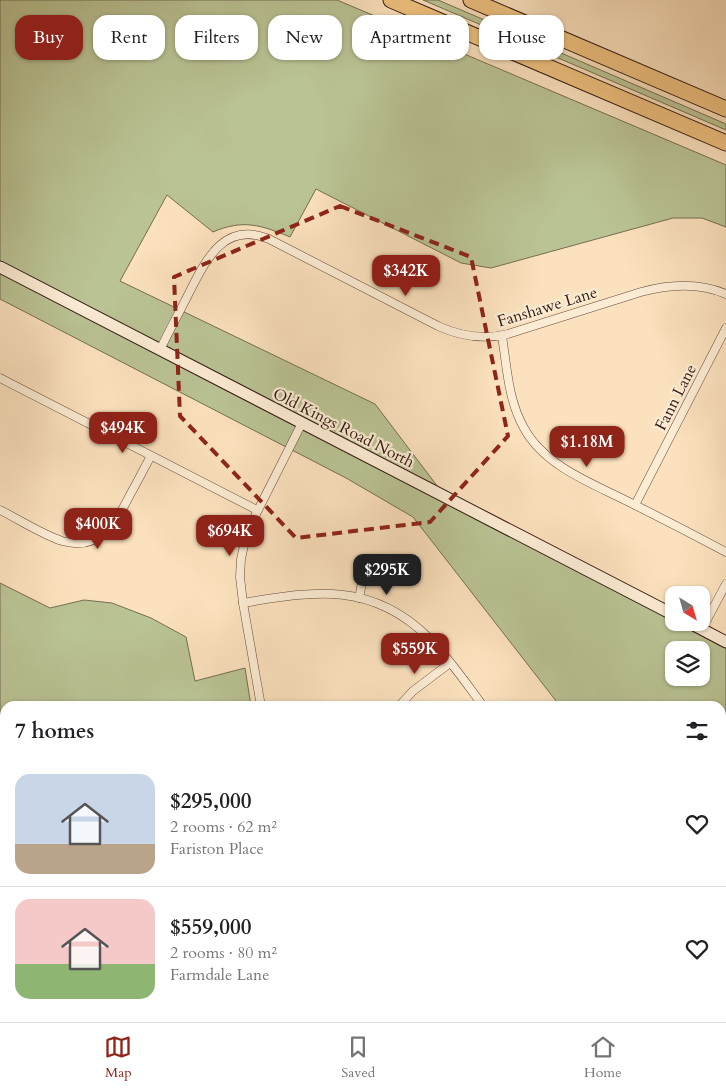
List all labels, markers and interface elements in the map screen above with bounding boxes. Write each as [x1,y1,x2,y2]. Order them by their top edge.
chip: Buy [15,15,83,60]
chip: Rent [93,15,165,60]
chip: Filters [175,15,258,60]
chip: New [268,15,342,60]
chip: Apartment [352,15,469,60]
chip: House [479,15,564,60]
pin: $342K [371,254,441,297]
text: $342K [383,260,429,282]
street label: Fanshawe Lane [495,281,600,333]
street label: Fann Lane [650,361,702,434]
street label: Old Kings Road North [269,383,418,473]
pin: $494K [88,412,158,454]
text: $494K [100,417,146,439]
pin: $1.18M [546,426,628,468]
text: $1.18M [561,431,613,453]
pin: $400K [63,508,133,550]
text: $400K [75,513,121,535]
pin: $694K [195,514,265,557]
text: $694K [207,520,253,542]
pin: $295K [352,554,422,596]
text: $295K [364,559,410,581]
north arrow [665,586,710,631]
map controls [665,586,710,686]
pin: $559K [380,632,450,675]
text: $559K [392,638,438,660]
button: layers [665,641,710,686]
text: 7 homes [15,717,94,746]
icon: filters [683,717,711,745]
text: $295,000 [170,787,251,816]
icon: home [55,794,115,854]
icon: heart [683,810,711,838]
text: 2 rooms · 62 m² [170,816,277,838]
text: Fariston Place [170,838,264,860]
text: $559,000 [170,913,251,942]
icon: home [55,919,115,979]
icon: heart [683,935,711,963]
text: 2 rooms · 80 m² [170,942,277,964]
text: Farmdale Lane [170,964,269,986]
tab: Map [104,1033,132,1082]
tab: Saved [341,1033,375,1082]
tab: Home [584,1033,622,1082]

